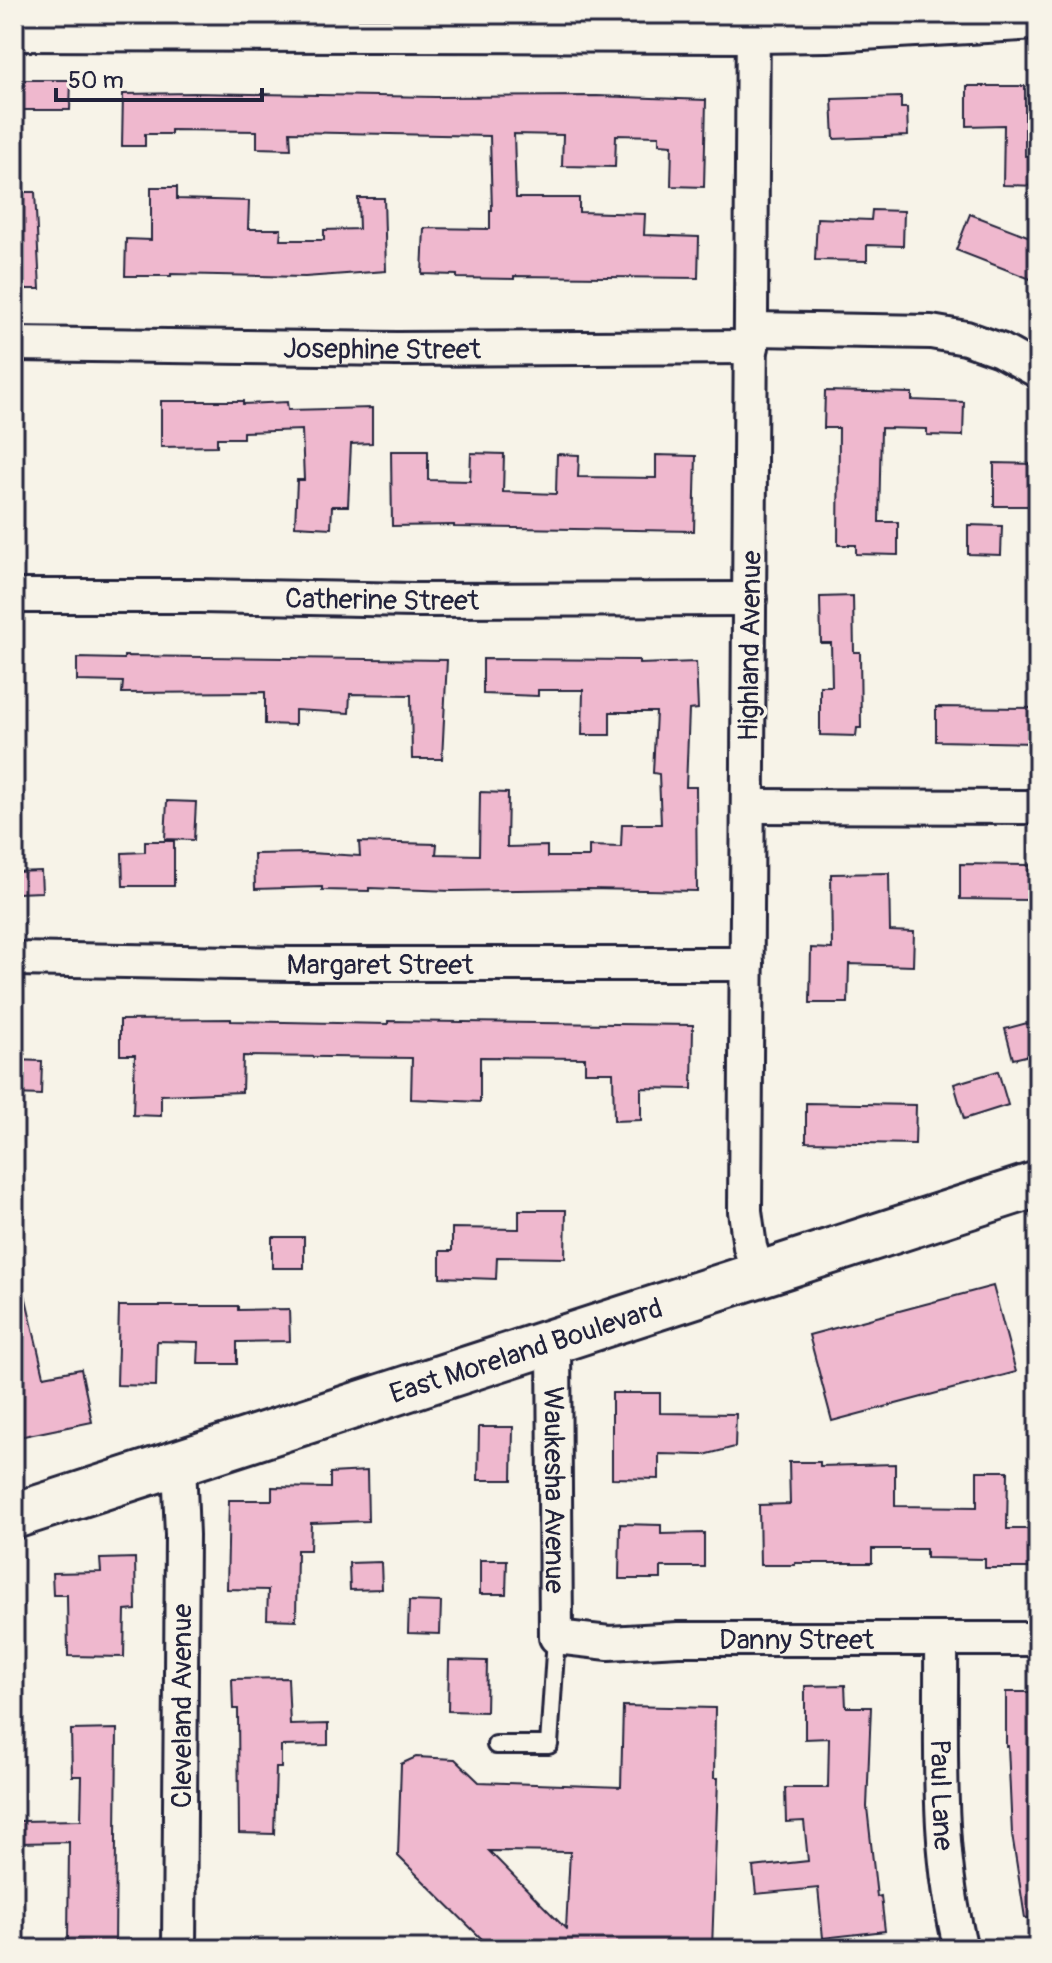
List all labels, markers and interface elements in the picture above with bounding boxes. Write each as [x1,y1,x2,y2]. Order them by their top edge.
scale bar [56,52,262,102]
text: 50 m [68,66,124,95]
street label: Josephine Street [283,332,482,368]
street label: Highland Avenue [731,550,770,742]
street label: Catherine Street [285,582,480,619]
street label: Margaret Street [286,948,474,983]
street label: East Moreland Boulevard [385,1291,667,1412]
street label: Waukesha Avenue [535,1386,572,1594]
street label: Cleveland Avenue [165,1603,200,1808]
street label: Danny Street [719,1623,875,1658]
street label: Paul Lane [922,1739,961,1852]

